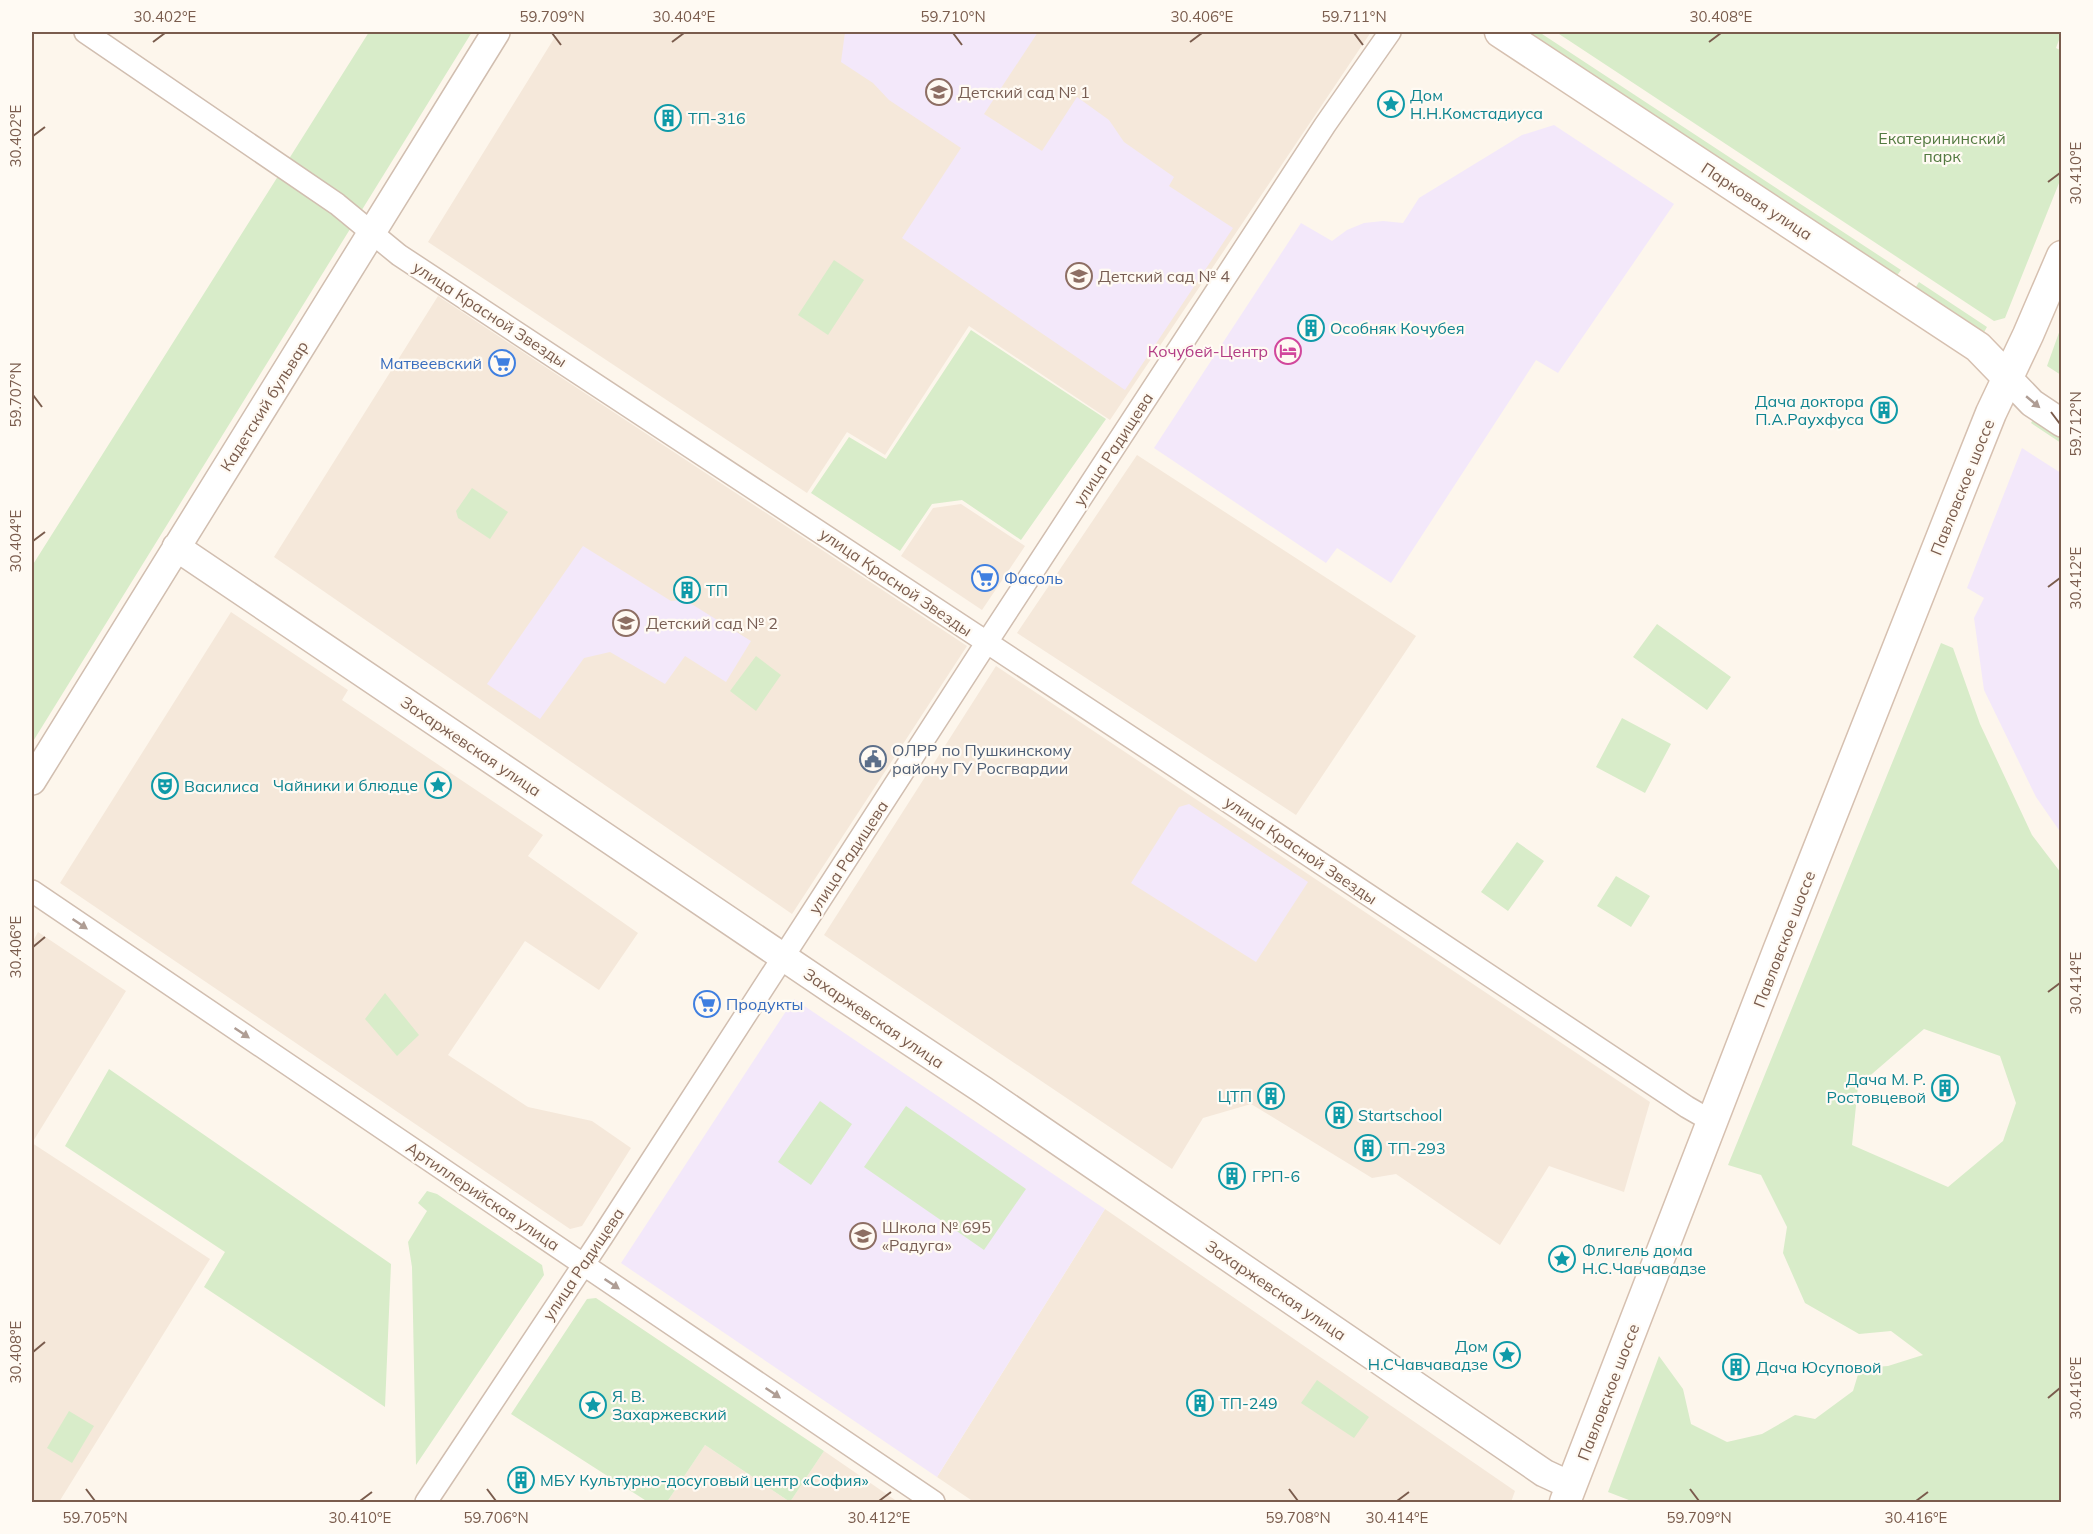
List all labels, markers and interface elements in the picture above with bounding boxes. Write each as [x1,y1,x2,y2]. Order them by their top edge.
text: 30.402°E [134,7,197,26]
text: 59.709°N [519,7,585,26]
text: 30.404°E [653,7,716,26]
text: 59.710°N [920,7,986,26]
text: 30.406°E [1171,7,1234,26]
text: 59.711°N [1321,7,1387,26]
text: 30.408°E [1690,7,1753,26]
school or university icon: Детский сад № 1 [924,77,954,107]
place label: Детский сад № 1 [958,82,1090,102]
place label: Дом Н.Н.Комстадиуса [1410,85,1543,123]
place icon: Дом Н.Н.Комстадиуса [1376,89,1406,119]
building icon: ТП-316 [653,103,683,133]
text: 30.402°E [6,104,25,167]
place label: ТП-316 [688,108,746,128]
park label: Екатерининский парк [1878,128,2006,166]
text: 30.410°E [2066,141,2085,204]
street label: Парковая улица [1698,158,1816,244]
street label: улица Красной Звезды [409,257,571,371]
school or university icon: Детский сад № 4 [1064,261,1094,291]
place label: Детский сад № 4 [1098,266,1230,286]
building icon: Особняк Кочубея [1296,313,1326,343]
place label: Особняк Кочубея [1330,318,1465,338]
hotel icon: Кочубей-Центр [1273,336,1303,366]
street label: Кадетский бульвар [216,337,312,475]
place label: Кочубей-Центр [1148,341,1268,361]
supermarket icon: Матвеевский [487,348,517,378]
place label: Матвеевский [380,353,482,373]
text: 59.707°N [6,362,25,428]
street label: улица Радищева [1069,389,1157,509]
place label: Дача доктора П.А.Раухфуса [1755,391,1864,429]
text: 59.712°N [2066,391,2085,457]
building icon: Дача доктора П.А.Раухфуса [1869,395,1899,425]
one-way arrow [2025,396,2041,409]
street label: Павловское шоссе [1926,416,1998,558]
text: 30.404°E [6,509,25,572]
street label: улица Красной Звезды [816,523,976,641]
text: 30.412°E [2066,546,2085,609]
supermarket icon: Фасоль [970,563,1000,593]
place label: Фасоль [1004,568,1063,588]
building icon: ТП [672,575,702,605]
place label: ТП [706,580,728,600]
school or university icon: Детский сад № 2 [611,608,641,638]
place label: Детский сад № 2 [646,613,778,633]
street label: Захаржевская улица [397,692,545,800]
place label: ОЛРР по Пушкинскому району ГУ Росгвардии [892,740,1072,778]
public building icon: ОЛРР по Пушкинскому району ГУ Росгвардии [858,744,888,774]
place icon: Чайники и блюдце [423,770,453,800]
theatre icon: Василиса [150,771,180,801]
place label: Чайники и блюдце [273,775,418,795]
place label: Василиса [184,776,259,796]
street label: улица Красной Звезды [1221,791,1381,909]
street label: улица Радищева [804,797,892,917]
street label: Павловское шоссе [1749,868,1819,1010]
text: 30.406°E [6,915,25,978]
one-way arrow [72,918,88,929]
text: 30.414°E [2066,951,2085,1014]
street label: Захаржевская улица [800,964,948,1072]
supermarket icon: Продукты [692,989,722,1019]
place label: Продукты [726,994,803,1014]
one-way arrow [233,1027,249,1039]
place label: Дача М. Р. Ростовцевой [1827,1069,1926,1107]
building icon: Дача М. Р. Ростовцевой [1930,1073,1960,1103]
building icon: ЦТП [1256,1081,1286,1111]
place label: ЦТП [1218,1086,1252,1106]
building icon: Startschool [1324,1100,1354,1130]
place label: Startschool [1358,1105,1442,1125]
building icon: ТП-293 [1353,1133,1383,1163]
street label: Артиллерийская улица [402,1137,564,1255]
place label: ТП-293 [1388,1138,1446,1158]
building icon: ГРП-6 [1217,1161,1247,1191]
place label: ГРП-6 [1252,1166,1300,1186]
street label: улица Радищева [538,1204,628,1324]
place label: Школа № 695 «Радуга» [882,1217,991,1255]
school or university icon: Школа № 695 «Радуга» [848,1221,878,1251]
street label: Захаржевская улица [1202,1236,1350,1344]
place label: Флигель дома Н.С.Чавчавадзе [1582,1240,1706,1278]
place icon: Флигель дома Н.С.Чавчавадзе [1547,1244,1577,1274]
one-way arrow [603,1278,619,1290]
text: 30.408°E [6,1320,25,1383]
street label: Павловское шоссе [1573,1321,1643,1463]
place label: Дом Н.СЧавчавадзе [1368,1336,1488,1374]
place icon: Дом Н.СЧавчавадзе [1492,1340,1522,1370]
building icon: Дача Юсуповой [1721,1352,1751,1382]
text: 30.416°E [2066,1356,2085,1419]
place label: Дача Юсуповой [1756,1357,1882,1377]
place label: Я. В. Захаржевский [612,1386,727,1424]
one-way arrow [765,1388,781,1399]
building icon: ТП-249 [1185,1388,1215,1418]
place icon: Я. В. Захаржевский [578,1390,608,1420]
place label: ТП-249 [1220,1393,1278,1413]
building icon: МБУ Культурно-досуговый центр «София» [506,1465,536,1495]
place label: МБУ Культурно-досуговый центр «София» [540,1470,869,1490]
text: 59.705°N [62,1508,128,1527]
text: 30.410°E [329,1508,392,1527]
text: 59.706°N [463,1508,529,1527]
text: 30.412°E [848,1508,911,1527]
text: 59.708°N [1265,1508,1331,1527]
text: 30.414°E [1366,1508,1429,1527]
text: 59.709°N [1666,1508,1732,1527]
text: 30.416°E [1885,1508,1948,1527]

